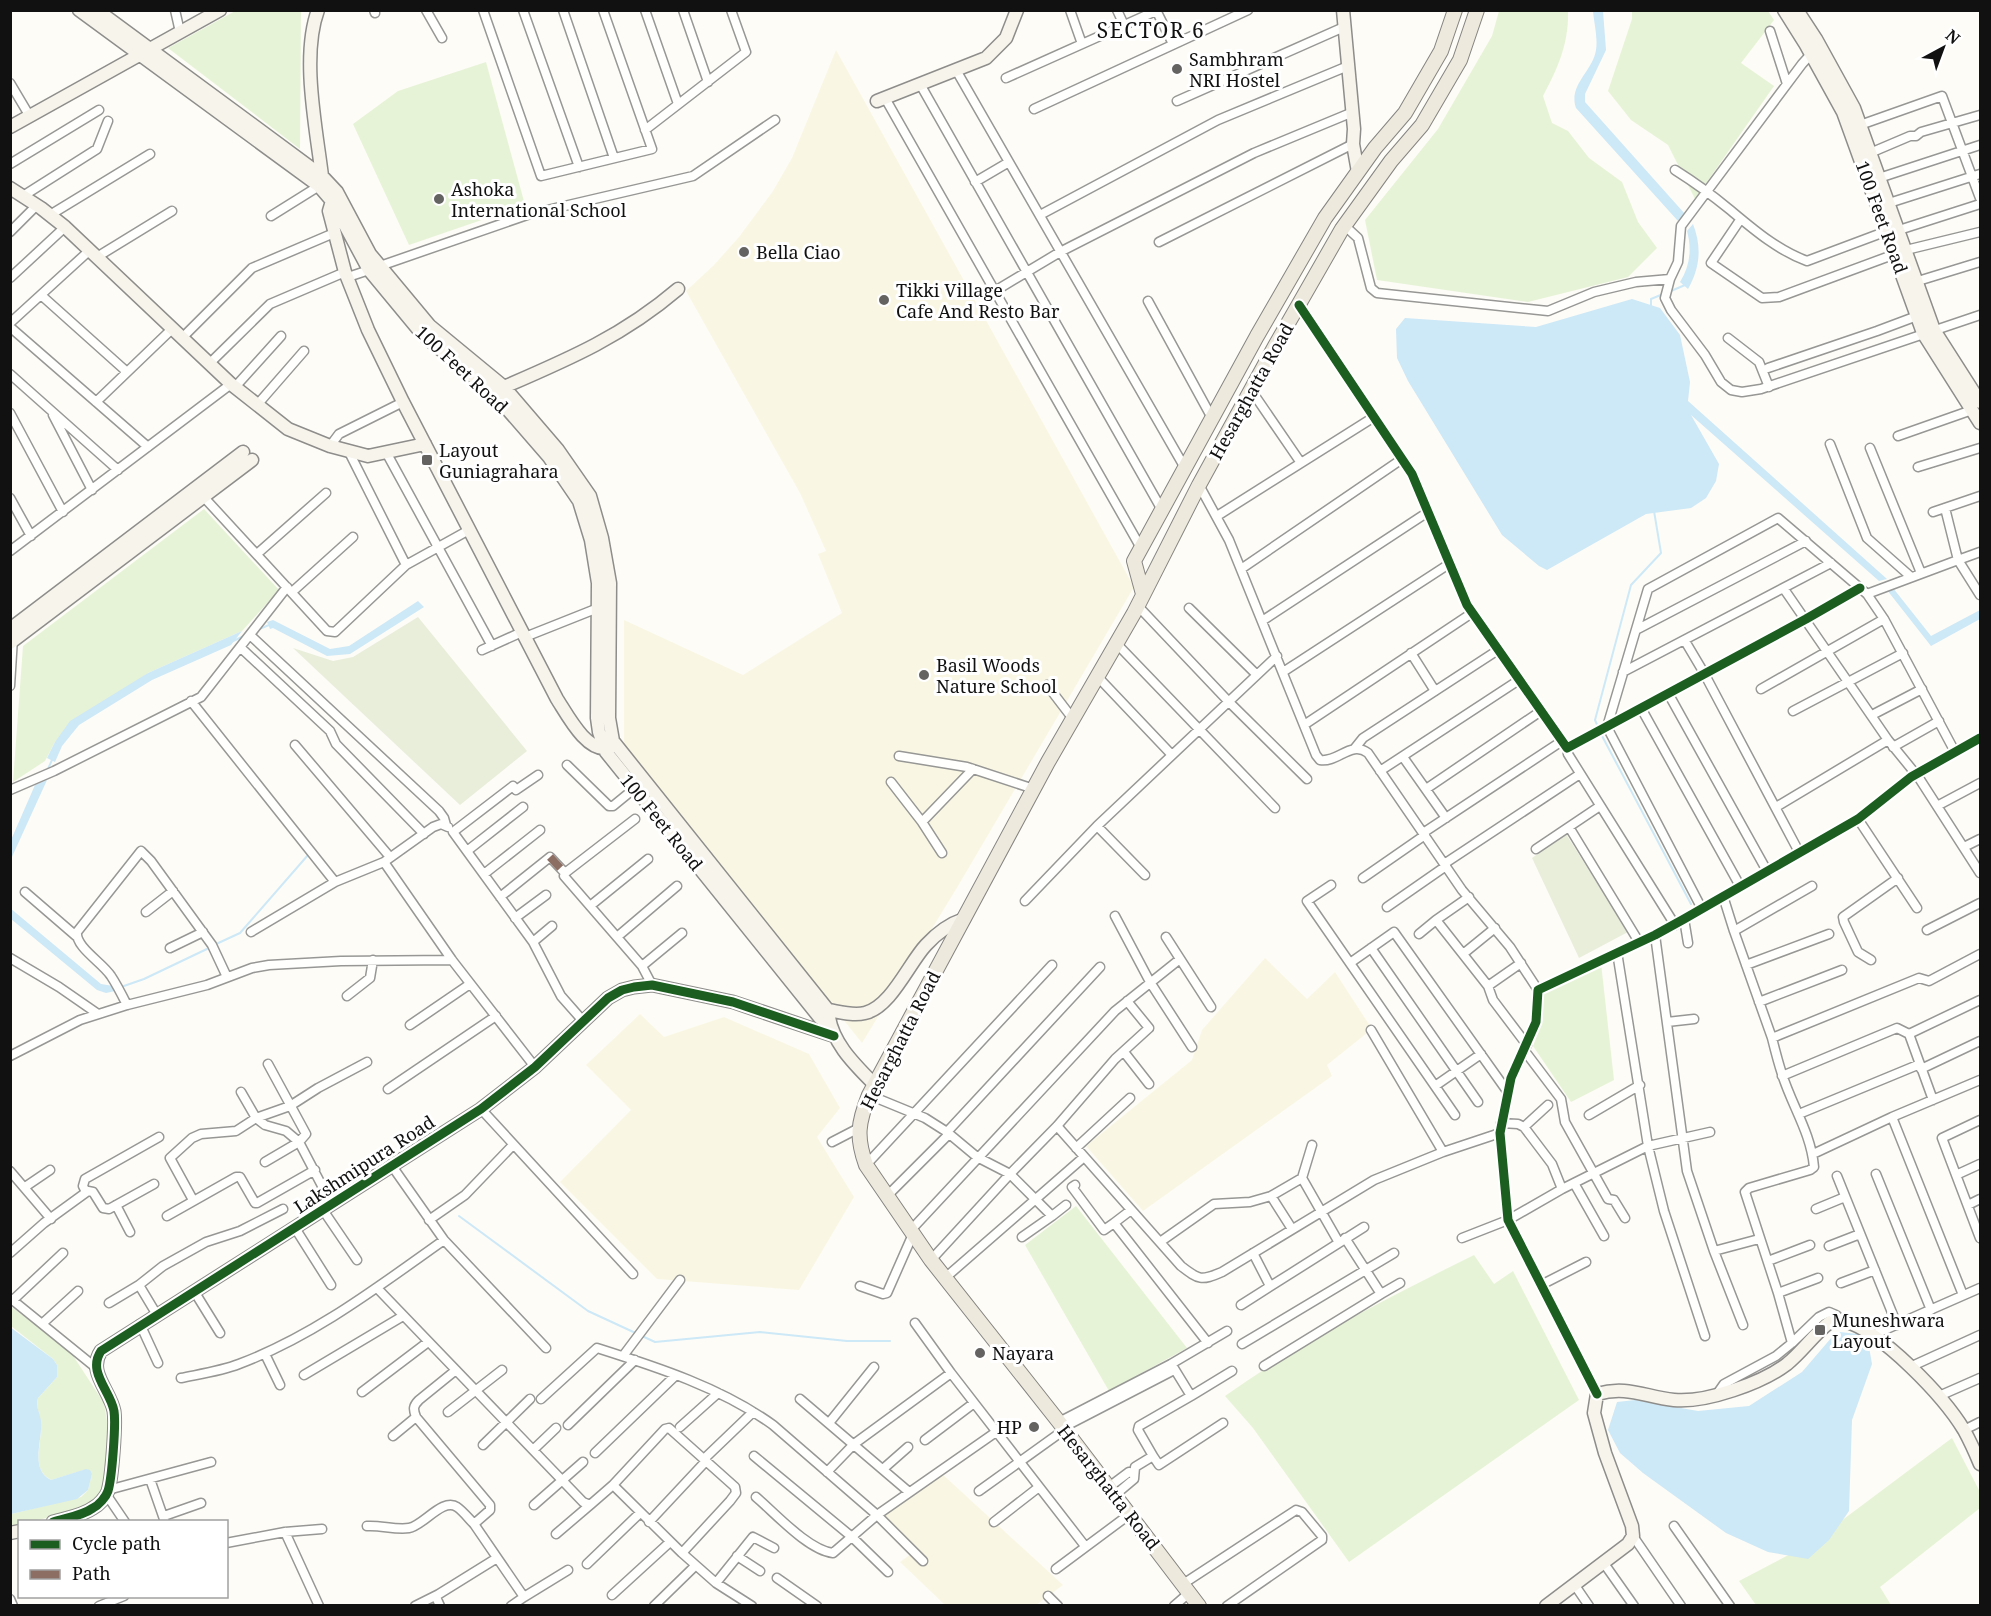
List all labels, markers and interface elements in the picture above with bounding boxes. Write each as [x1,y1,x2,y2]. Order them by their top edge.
district label: SECTOR 6 [1097,16,1205,44]
north arrow [1913,18,1973,78]
text: N [1941,24,1965,49]
place label: Sambhram NRI Hostel [1189,47,1284,92]
marker: Sambhram NRI Hostel [1170,62,1184,76]
street label: 100 Feet Road [1850,157,1914,277]
place label: Ashoka International School [451,177,627,222]
marker: Ashoka International School [432,192,446,206]
place label: Bella Ciao [756,240,841,264]
marker: Bella Ciao [737,245,751,259]
place label: Tikki Village Cafe And Resto Bar [896,278,1060,323]
marker: Tikki Village Cafe And Resto Bar [877,293,891,307]
street label: Hesarghatta Road [1203,318,1299,464]
street label: 100 Feet Road [411,320,513,418]
place label: Layout Guniagrahara [439,438,559,483]
marker: Layout Guniagrahara [420,453,434,467]
place label: Basil Woods Nature School [936,653,1057,698]
marker: Basil Woods Nature School [917,668,931,682]
street label: 100 Feet Road [615,768,709,876]
street label: Hesarghatta Road [855,967,945,1113]
street label: Lakshmipura Road [289,1110,439,1218]
place label: Muneshwara Layout [1832,1308,1945,1353]
marker: Muneshwara Layout [1813,1323,1827,1337]
place label: Nayara [992,1341,1054,1365]
marker: Nayara [973,1346,987,1360]
place label: HP [997,1415,1022,1439]
street label: Hesarghatta Road [1053,1419,1165,1555]
marker: HP [1027,1420,1041,1434]
legend [18,1520,228,1598]
text: Cycle path [72,1531,161,1555]
text: Path [72,1561,111,1585]

